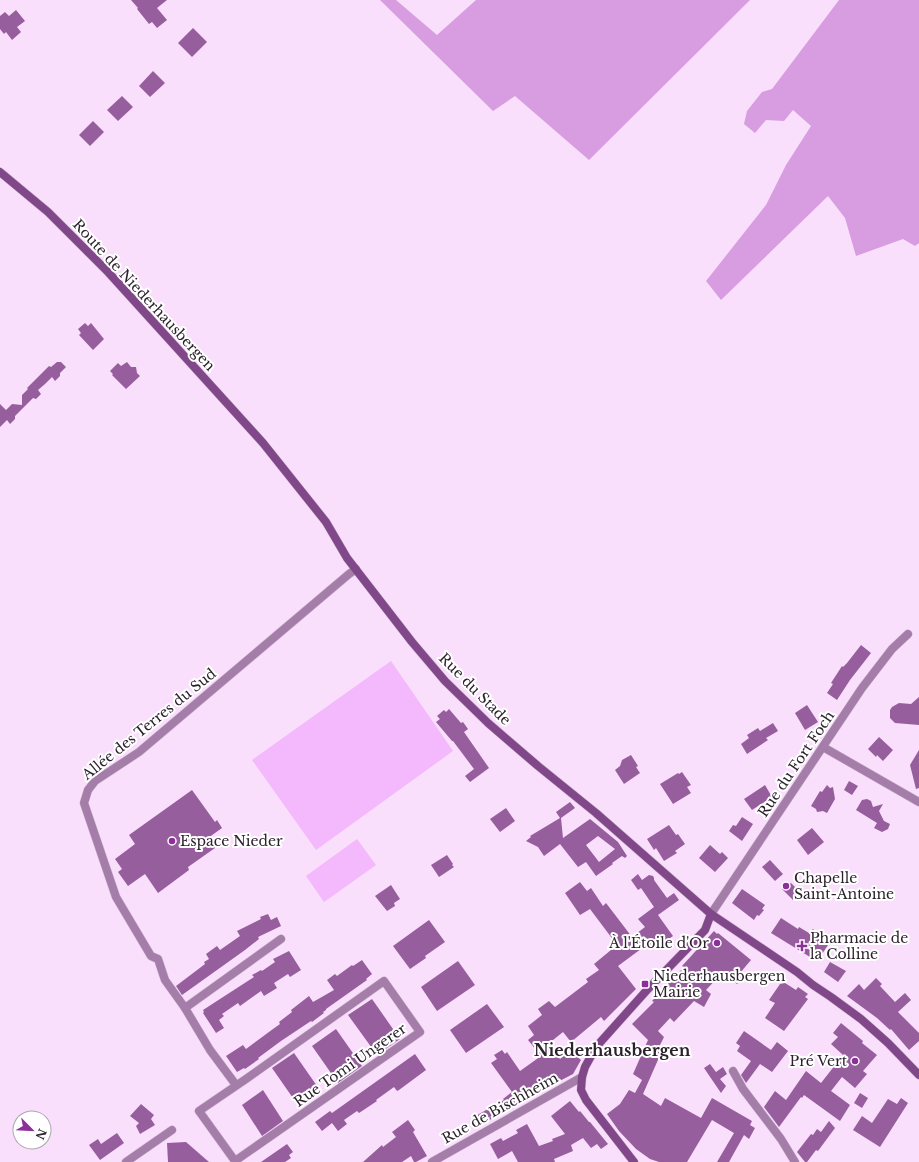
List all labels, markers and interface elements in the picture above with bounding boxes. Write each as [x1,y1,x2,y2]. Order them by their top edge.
street label: Route de Niederhausbergen [69,215,219,375]
street label: Rue du Stade [435,649,515,729]
street label: Allée des Terres du Sud [77,664,220,784]
street label: Rue du Fort Foch [754,707,838,821]
place label: Espace Nieder [180,832,283,850]
marker: Espace Nieder [167,836,177,846]
place label: Chapelle Saint-Antoine [794,869,894,903]
marker: Chapelle Saint-Antoine [781,881,791,891]
place label: Pharmacie de la Colline [810,929,908,963]
place label: À l'Étoile d'Or [608,934,709,952]
marker: À l'Étoile d'Or [712,938,722,948]
marker: Pharmacie de la Colline [797,941,807,951]
place label: Niederhausbergen Mairie [653,967,786,1001]
marker: Niederhausbergen Mairie [640,979,650,989]
street label: Rue Tomi Ungerer [290,1019,410,1111]
district label: Niederhausbergen [534,1040,691,1060]
place label: Pré Vert [790,1052,848,1070]
marker: Pré Vert [850,1056,860,1066]
street label: Rue de Bischheim [439,1069,561,1147]
north arrow [12,1110,52,1150]
text: N [32,1126,50,1142]

